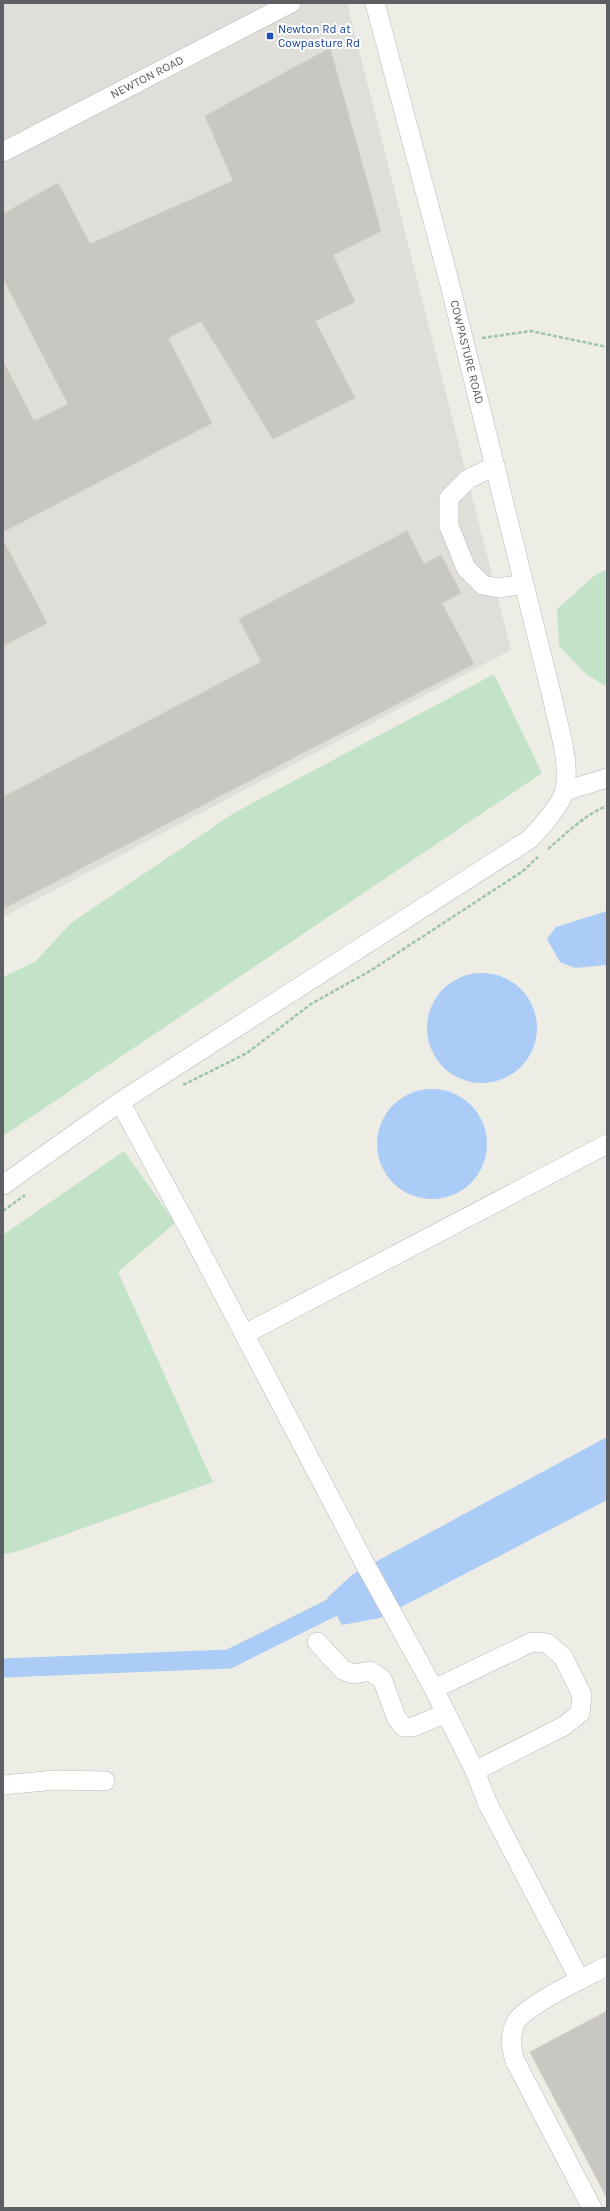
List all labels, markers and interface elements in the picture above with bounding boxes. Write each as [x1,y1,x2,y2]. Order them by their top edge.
place label: Newton Rd at Cowpasture Rd [278,22,360,50]
marker: Newton Rd at Cowpasture Rd [265,31,275,41]
street label: NEWTON ROAD [108,52,186,101]
street label: COWPASTURE ROAD [447,298,487,406]

